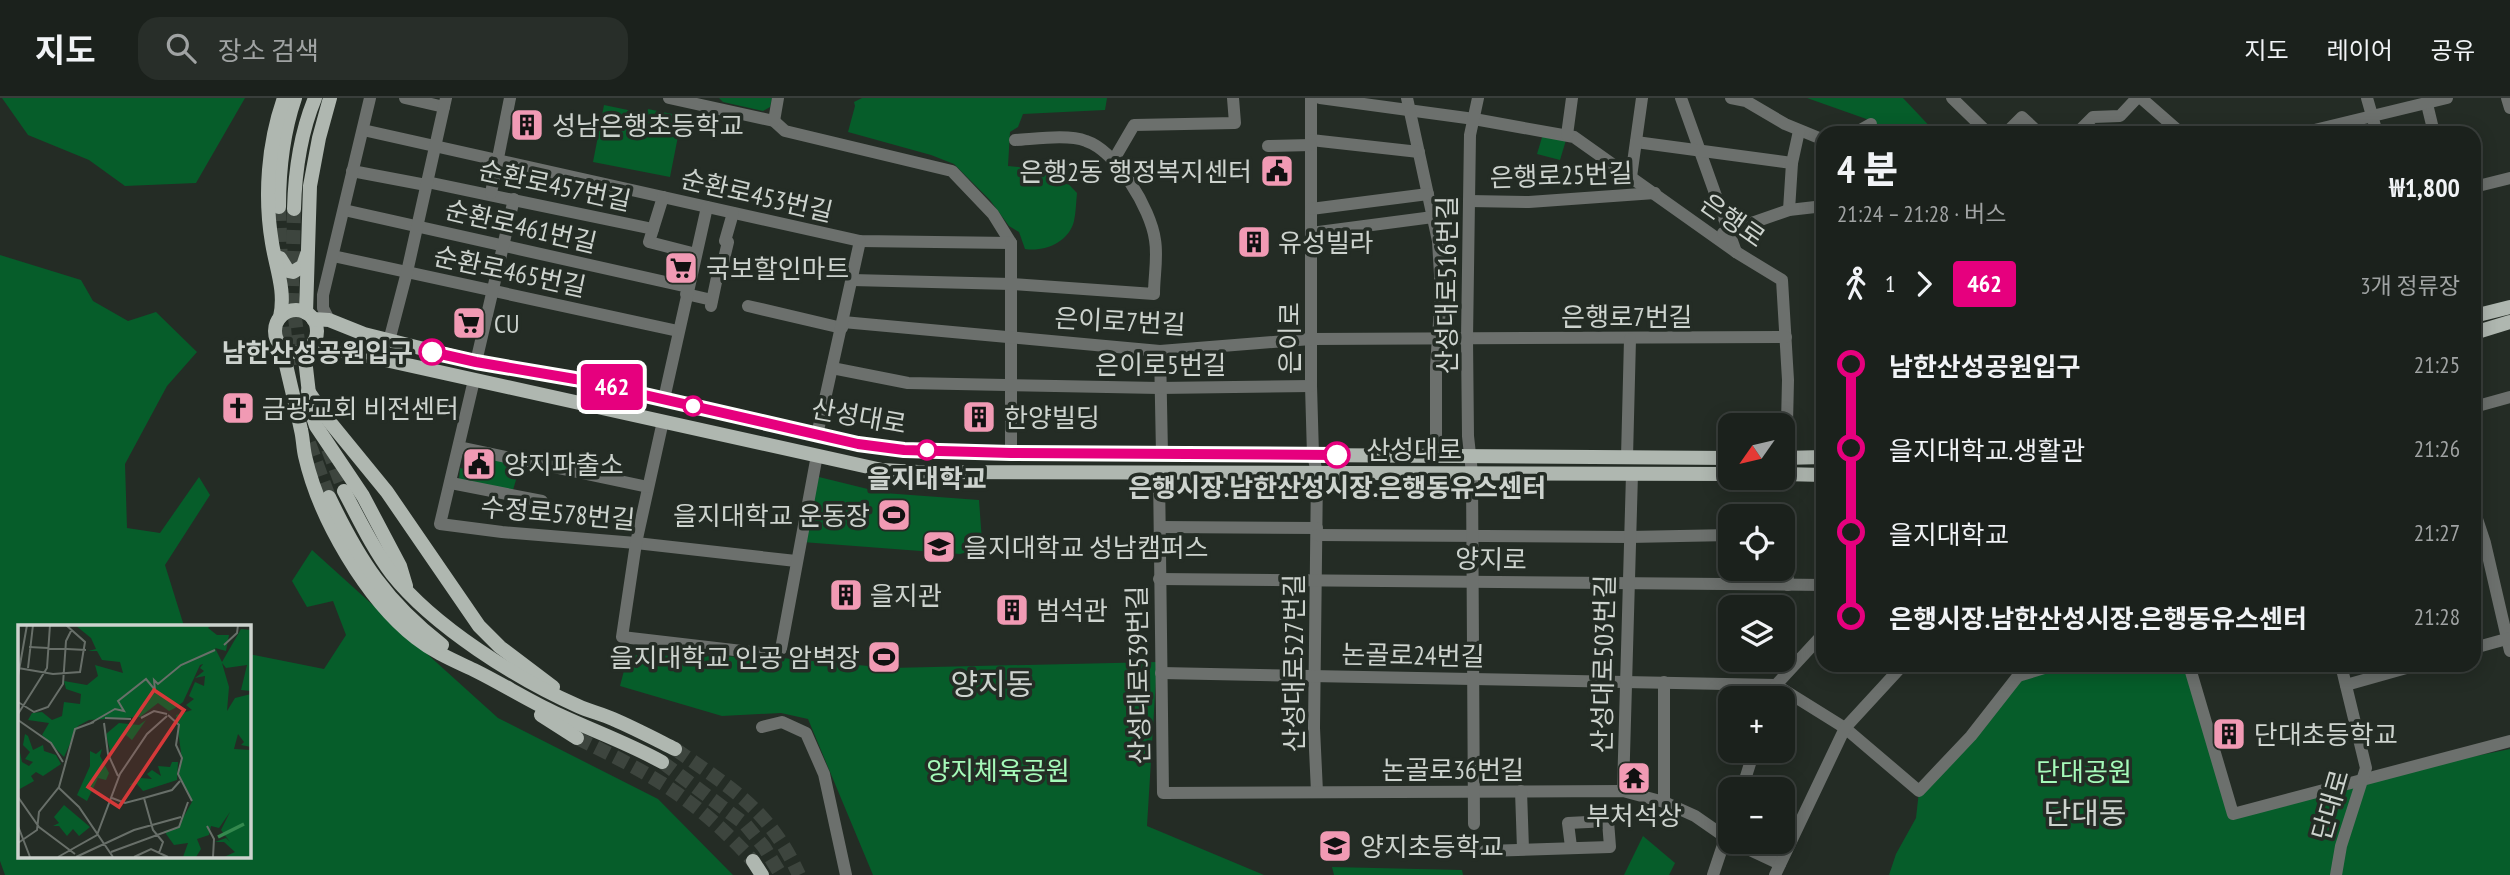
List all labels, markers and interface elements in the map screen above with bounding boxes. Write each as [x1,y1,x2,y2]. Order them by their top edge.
search box [138,17,628,80]
text: 지도 [35,28,96,71]
icon: search [162,29,200,67]
text: 장소 검색 [218,34,319,67]
text: 지도 [2244,35,2289,66]
text: 레이어 [2327,35,2393,66]
text: 공유 [2431,35,2475,66]
building icon: 성남은행초등학교 [508,106,546,144]
place label: 성남은행초등학교 [552,109,743,142]
text: 4 분 [1837,144,1898,193]
public building icon: 은행2동 행정복지센터 [1258,152,1296,190]
street label: 순환로457번길 [476,153,634,217]
place label: 은행2동 행정복지센터 [1020,155,1252,188]
street label: 은행로25번길 [1489,156,1633,194]
street label: 순환로453번길 [678,162,836,228]
text: ₩1,800 [2389,171,2460,204]
street label: 은행로 [1694,186,1772,254]
street label: 순환로461번길 [442,193,600,259]
street label: 산성대로516번길 [1430,196,1463,374]
text: 21:24 – 21:28 · 버스 [1837,199,2006,228]
building icon: 유성빌라 [1235,223,1273,261]
place label: 유성빌라 [1278,226,1374,259]
street label: 순환로465번길 [431,239,589,303]
supermarket icon: 국보할인마트 [662,249,700,287]
place label: 국보할인마트 [706,252,850,285]
icon: walk [1837,265,1875,303]
icon: forward [1905,265,1943,303]
text: 462 [1967,268,2002,299]
text: 1 [1885,269,1895,298]
text: 3개 정류장 [2360,271,2460,300]
street label: 은행로7번길 [1561,300,1693,333]
street label: 은이로7번길 [1054,301,1186,341]
street label: 은이로 [1273,302,1306,374]
supermarket icon: CU [450,304,488,342]
place label: CU [494,307,519,340]
place label: 남한산성공원입구 [222,336,413,369]
marker: 남한산성공원입구 [419,339,445,365]
street label: 은이로5번길 [1095,348,1227,381]
text: 남한산성공원입구 [1889,350,2080,383]
text: 21:25 [2414,350,2460,379]
line badge: 462 [572,364,652,410]
text: 462 [595,371,629,402]
church icon: 금광교회 비전센터 [219,389,257,427]
street label: 산성대로 [809,391,909,441]
place label: 금광교회 비전센터 [262,392,459,425]
unlabelled marker [683,396,703,416]
building icon: 한양빌딩 [960,398,998,436]
place label: 한양빌딩 [1004,401,1100,434]
north arrow [1718,413,1796,490]
map controls [1718,413,1795,854]
street label: 산성대로 [1366,433,1462,466]
text: 을지대학교.생활관 [1889,434,2085,467]
text: 21:26 [2414,434,2460,463]
marker: 을지대학교 [917,440,937,460]
marker: 은행시장.남한산성시장.은행동유스센터 [1324,442,1350,468]
public building icon: 양지파출소 [460,445,498,483]
place label: 양지파출소 [504,448,624,481]
place label: 을지대학교 [867,462,987,495]
place label: 은행시장.남한산성시장.은행동유스센터 [1128,471,1546,504]
street label: 수정로578번길 [480,490,636,536]
sports icon: 을지대학교 운동장 [875,496,913,534]
place label: 을지대학교 운동장 [673,499,870,532]
button: locate [1718,504,1795,581]
text: 을지대학교 [1889,518,2009,551]
text: 21:27 [2414,518,2460,547]
school or university icon: 을지대학교 성남캠퍼스 [920,528,958,566]
place label: 을지대학교 성남캠퍼스 [964,531,1209,564]
street label: 양지로 [1455,542,1527,576]
street label: 산성대로527번길 [1277,574,1310,752]
street label: 산성대로503번길 [1585,574,1621,754]
building icon: 을지관 [827,576,865,614]
place label: 을지관 [870,579,942,612]
street label: 산성대로539번길 [1120,585,1156,765]
building icon: 범석관 [993,591,1031,629]
place label: 범석관 [1036,594,1108,627]
button: layers [1718,595,1795,672]
text: 은행시장.남한산성시장.은행동유스센터 [1889,602,2307,635]
text: 21:28 [2414,602,2460,631]
inset map [18,625,250,858]
street label: 논골로24번길 [1341,637,1485,673]
sports icon: 을지대학교 인공 암벽장 [865,638,903,676]
place label: 을지대학교 인공 암벽장 [610,641,860,674]
district label: 양지동 [951,664,1033,703]
button: + [1718,686,1795,763]
building icon: 단대초등학교 [2210,715,2248,753]
place label: 단대초등학교 [2254,718,2398,751]
street label: 논골로36번길 [1381,753,1525,786]
park label: 양지체육공원 [926,754,1070,787]
park label: 단대공원 [2036,755,2132,788]
temple icon: 부처석상 [1615,759,1653,797]
street label: 단대로 [2304,766,2356,844]
button: − [1718,777,1795,854]
district label: 단대동 [2044,793,2126,832]
place label: 부처석상 [1586,799,1682,832]
school or university icon: 양지초등학교 [1316,827,1354,865]
place label: 양지초등학교 [1360,830,1504,863]

